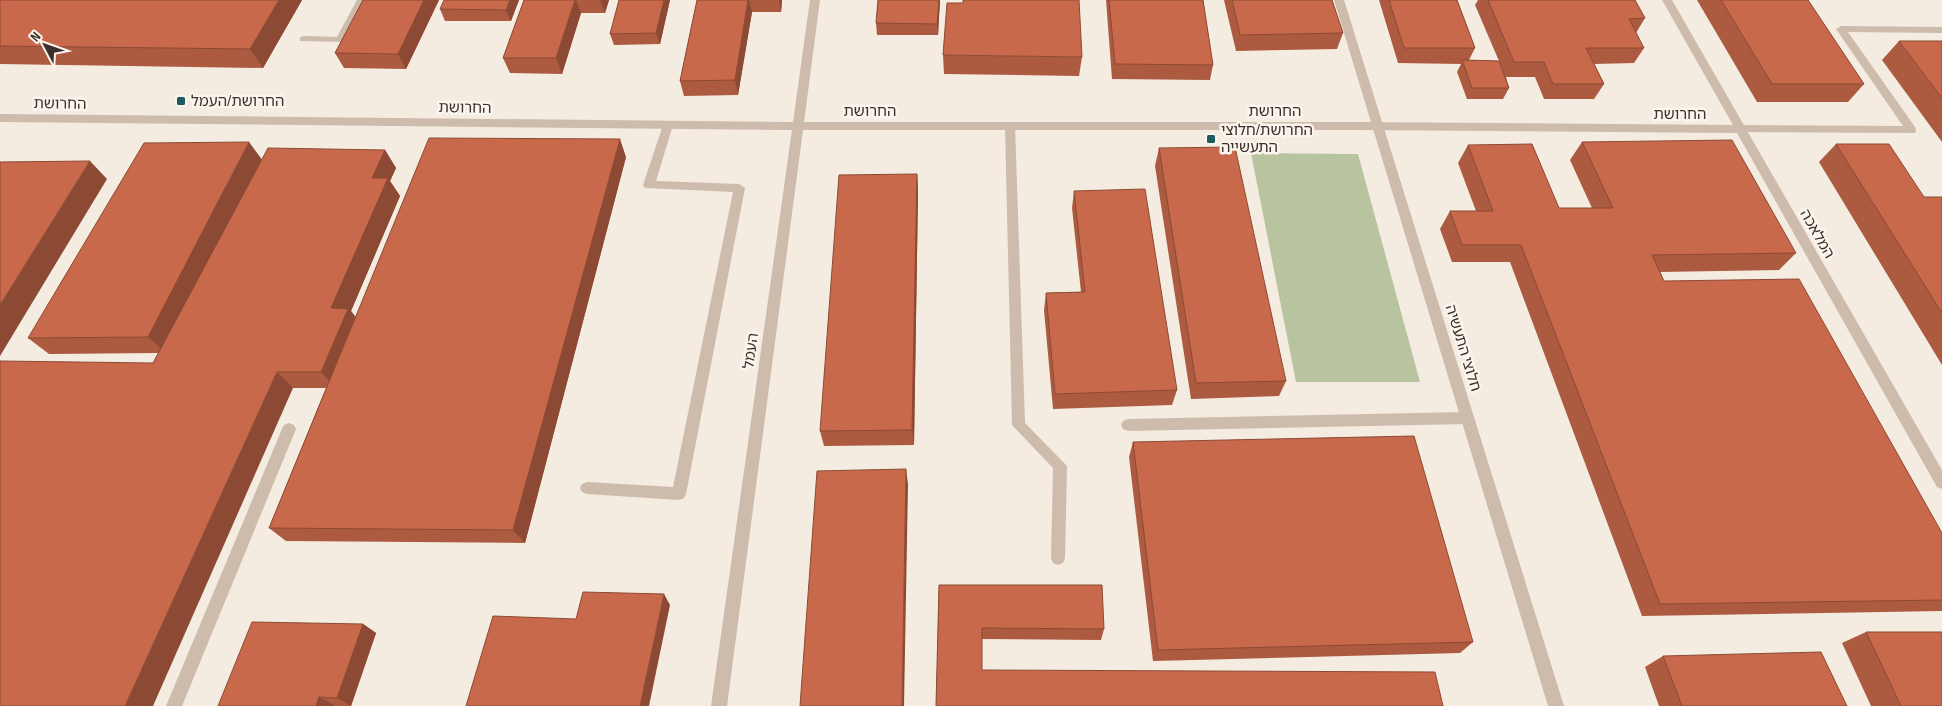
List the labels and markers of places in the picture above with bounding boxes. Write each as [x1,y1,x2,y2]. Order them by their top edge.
place label: החרושת/העמל [191,92,284,111]
marker: החרושת/העמל [175,95,187,107]
place label: החרושת/חלוצי התעשייה [1221,121,1313,157]
marker: החרושת/חלוצי התעשייה [1205,133,1217,145]

